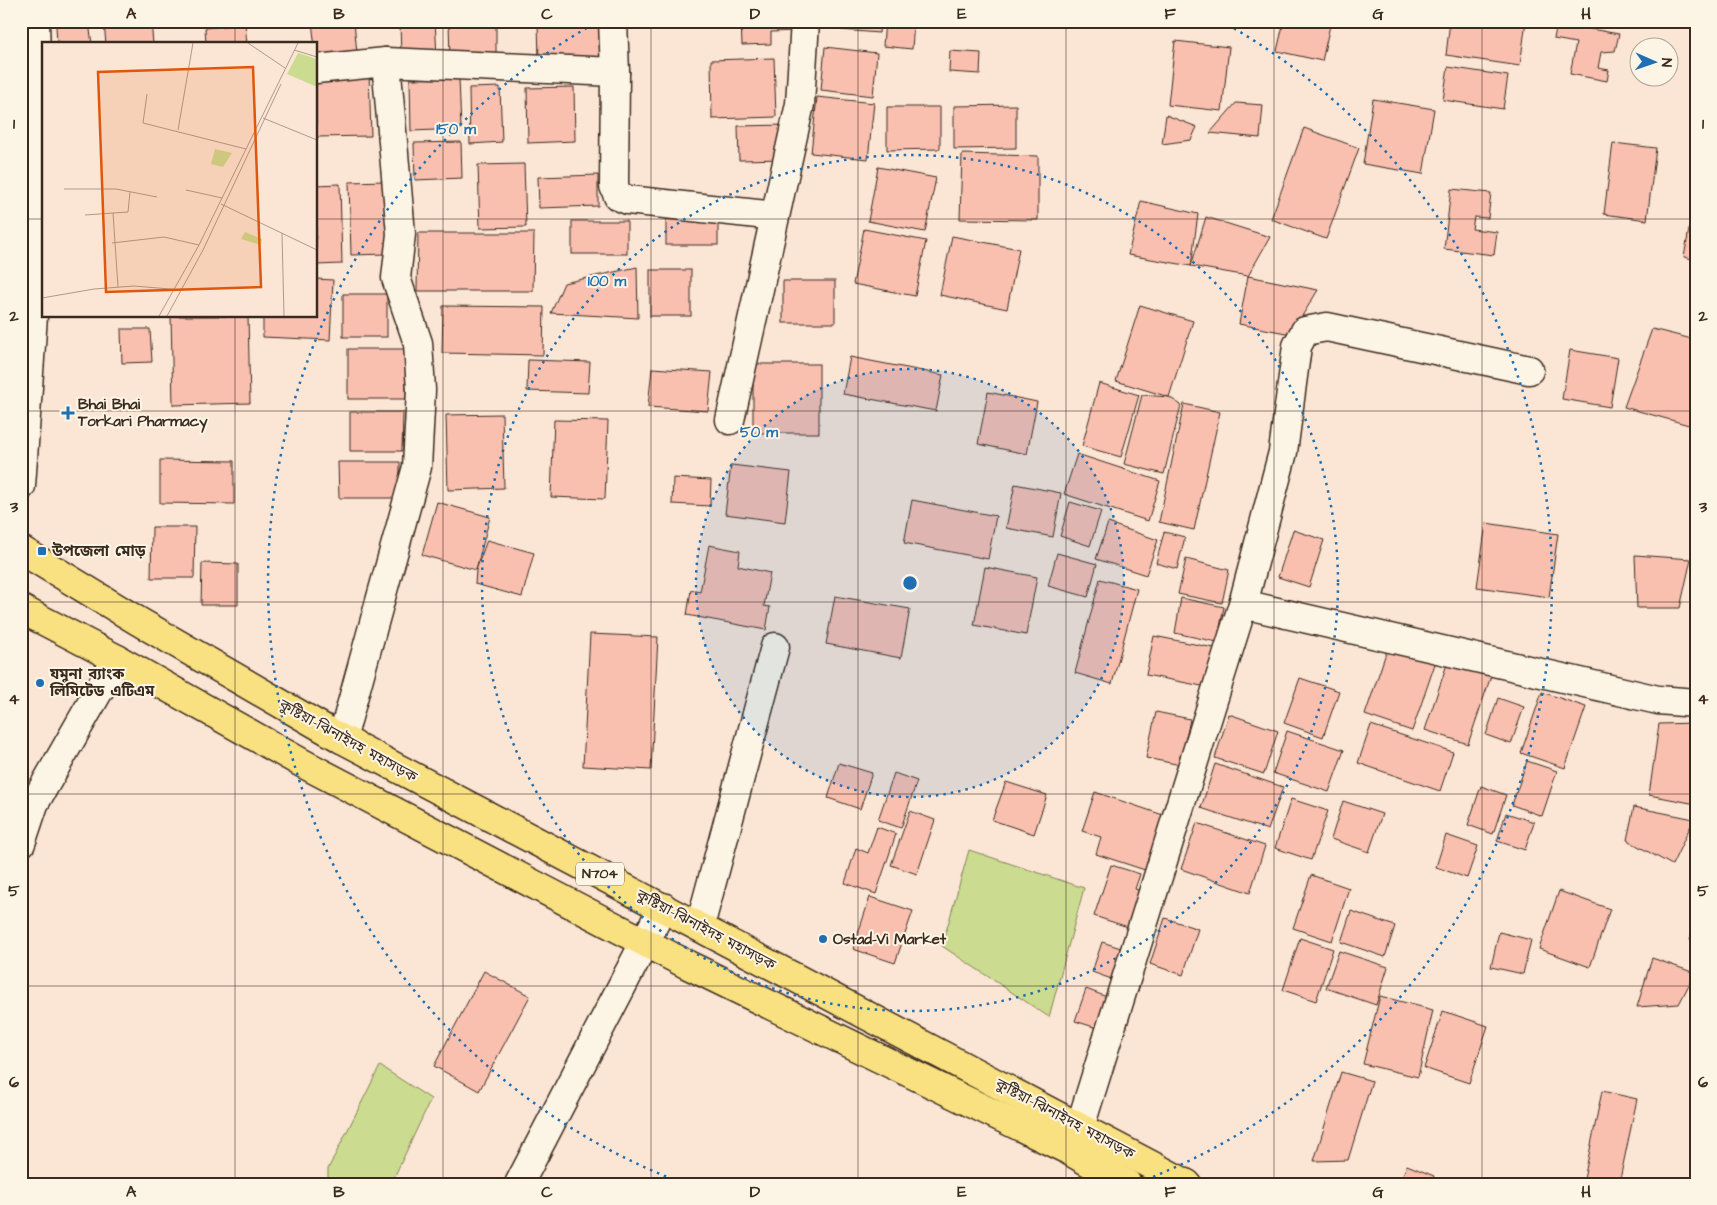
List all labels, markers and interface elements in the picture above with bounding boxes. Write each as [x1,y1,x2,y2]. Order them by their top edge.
text: A [126,3,137,25]
text: B [333,3,345,25]
text: C [541,3,553,25]
text: D [750,3,761,25]
text: E [957,3,967,25]
text: F [1164,3,1176,25]
text: G [1372,3,1384,25]
text: H [1581,3,1591,25]
north arrow [1630,38,1680,88]
inset map [42,42,318,318]
text: N [1656,58,1676,67]
text: 1 [13,113,16,135]
text: 1 [1702,113,1705,135]
text: 150 m [436,119,476,140]
text: 100 m [588,271,627,292]
text: 2 [8,305,19,327]
text: 2 [1697,305,1708,327]
place label: Bhai Bhai Torkari Pharmacy [77,394,208,433]
marker: Bhai Bhai Torkari Pharmacy [62,407,74,419]
text: 50 m [740,422,778,443]
text: 3 [9,496,19,518]
text: 3 [1698,496,1708,518]
place label: উপজেলা মোড় [51,541,146,562]
marker: উপজেলা মোড় [36,545,48,557]
centre of rings [901,574,919,592]
place label: যমুনা ব্যাংক লিমিটেড এটিএম [49,664,155,702]
marker: যমুনা ব্যাংক লিমিটেড এটিএম [34,677,46,689]
text: 4 [9,688,20,710]
text: 4 [1698,688,1709,710]
street label: কুষ্টিয়া-ঝিনাইদহ মহাসড়ক [274,694,422,788]
road number: N704 [576,862,624,886]
text: 5 [8,880,20,902]
text: 5 [1697,880,1709,902]
street label: কুষ্টিয়া-ঝিনাইদহ মহাসড়ক [632,884,780,976]
place label: Ostad-Vi Market [833,929,947,950]
marker: Ostad-Vi Market [817,933,829,945]
text: 6 [9,1071,19,1093]
text: 6 [1698,1071,1708,1093]
street label: কুষ্টিয়া-ঝিনাইদহ মহাসড়ক [991,1073,1139,1165]
text: A [126,1181,137,1203]
text: B [333,1181,345,1203]
text: C [541,1181,553,1203]
text: D [750,1181,761,1203]
text: E [957,1181,967,1203]
text: F [1164,1181,1176,1203]
text: G [1372,1181,1384,1203]
text: H [1581,1181,1591,1203]

